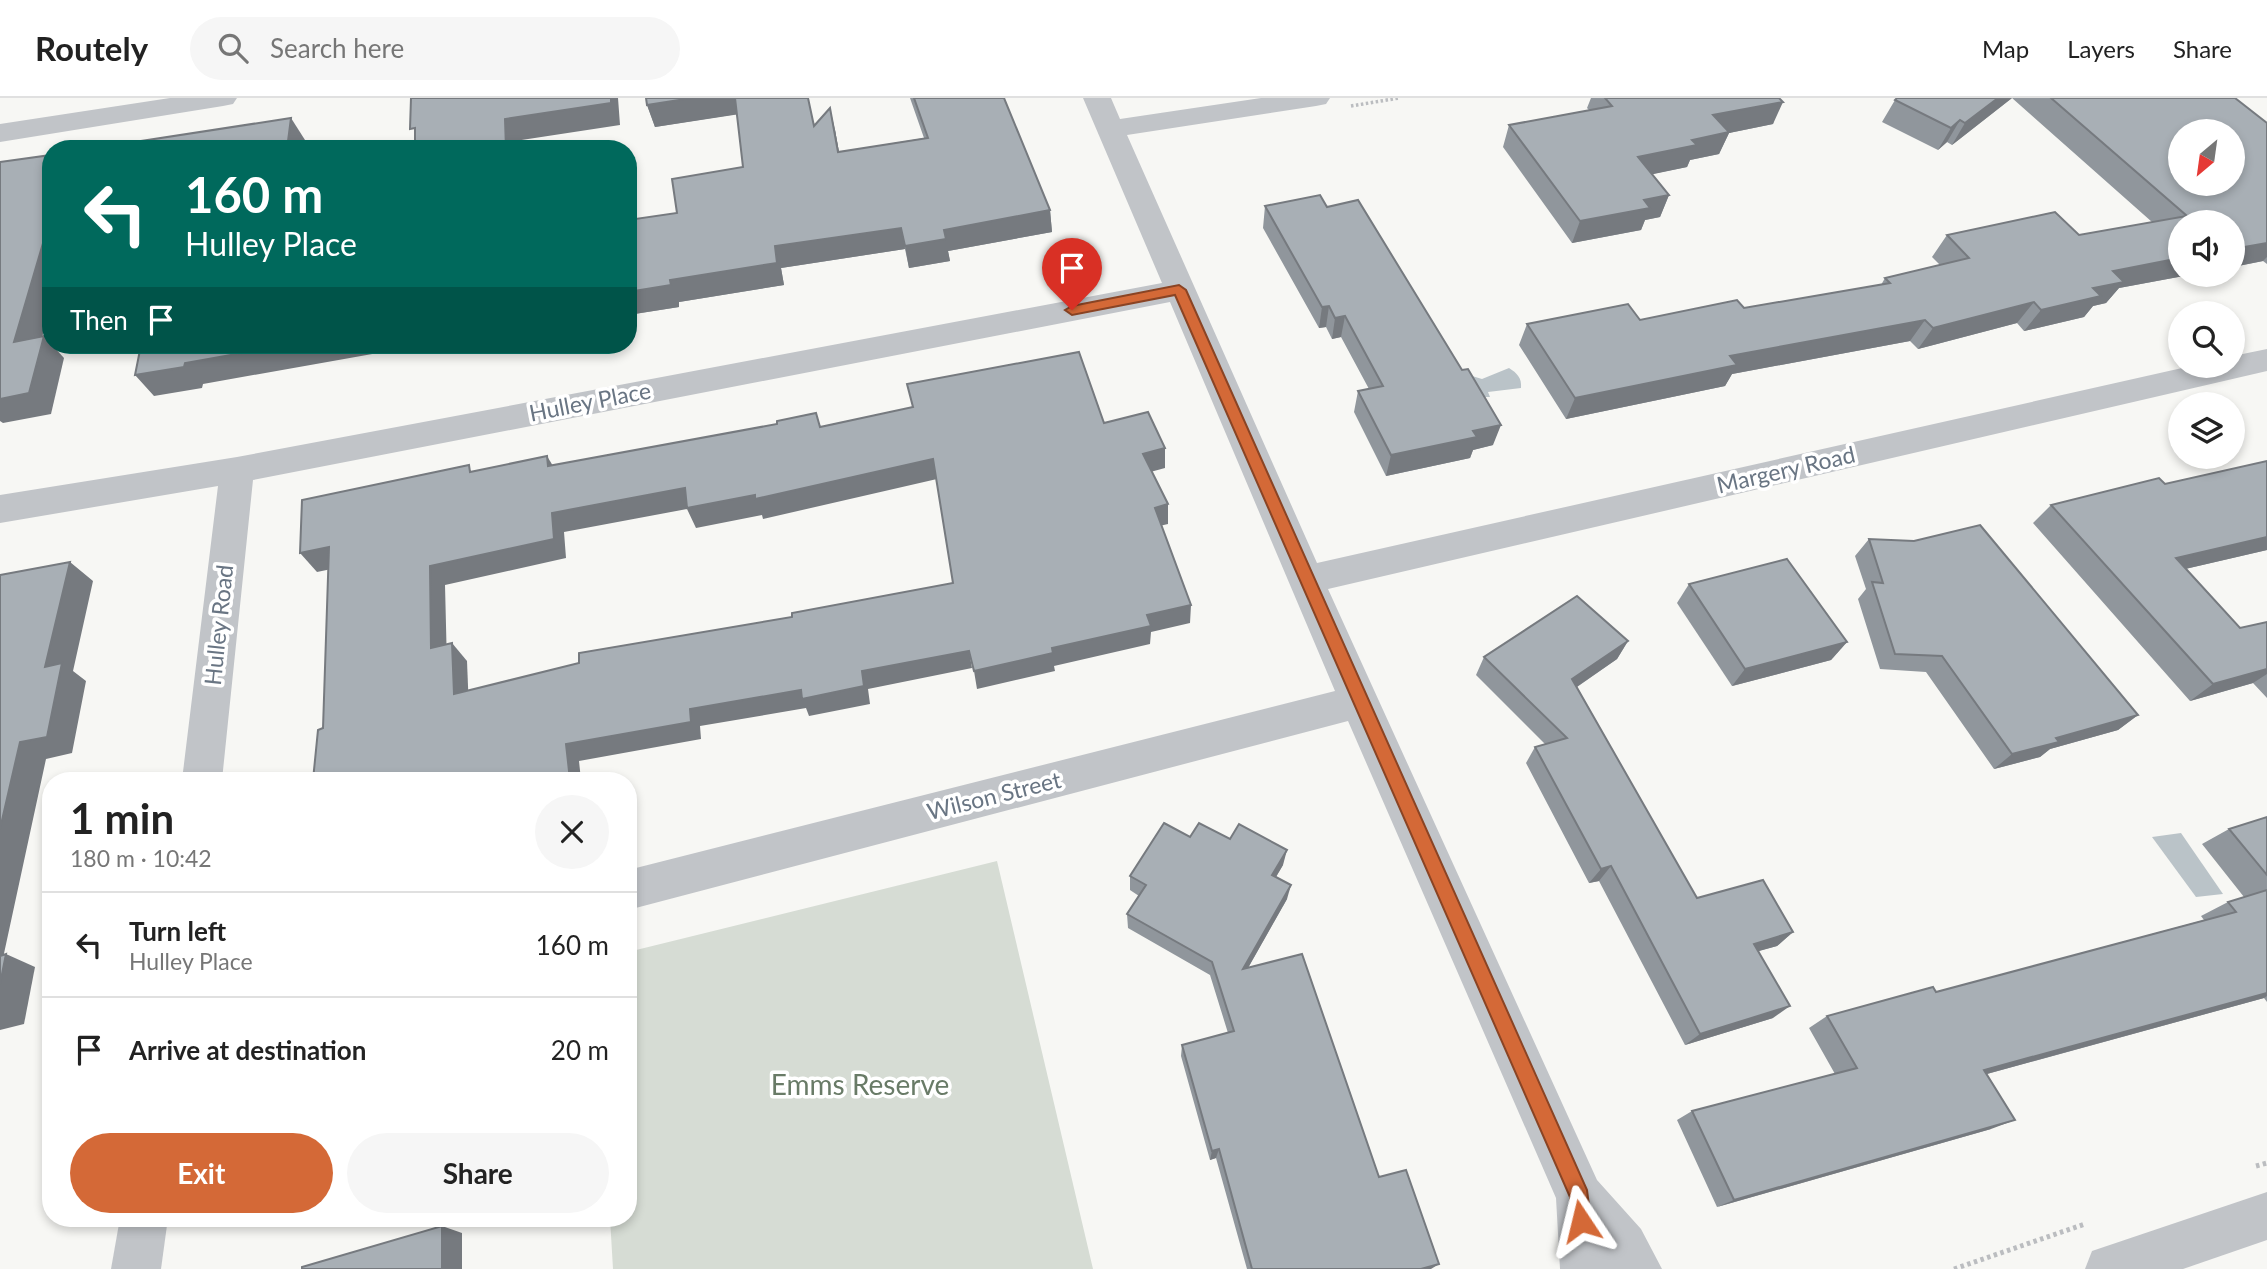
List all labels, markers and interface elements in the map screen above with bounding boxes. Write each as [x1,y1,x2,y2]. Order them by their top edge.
search box [190,17,680,80]
text: Routely [35,28,148,68]
icon: search [214,29,252,67]
text: Search here [270,32,404,64]
text: Map [1982,34,2029,63]
text: Layers [2067,34,2135,63]
text: Share [2173,34,2232,63]
north arrow [2168,119,2245,196]
map controls [2168,119,2245,469]
text: 160 m [185,165,323,223]
icon: left [70,168,161,259]
button: sound [2168,210,2245,287]
text: Hulley Place [185,224,357,263]
pin [1042,238,1102,310]
icon: arrive [1053,249,1091,287]
icon: arrive [142,301,180,339]
button: search [2168,301,2245,378]
text: Then [70,304,128,336]
street label: Hulley Place [526,375,653,427]
button: layers [2168,392,2245,469]
street label: Margery Road [1714,440,1858,499]
street label: Hulley Road [198,563,238,687]
street label: Wilson Street [924,765,1064,825]
text: 1 min [70,793,174,843]
button: close [535,795,609,869]
text: 180 m · 10:42 [70,844,212,872]
text: Turn left [129,915,226,947]
icon: left [70,926,108,964]
text: 160 m [536,929,609,961]
text: Hulley Place [129,947,253,975]
icon: arrive [70,1031,108,1069]
text: Arrive at destination [129,1034,366,1066]
text: 20 m [551,1034,609,1066]
park label: Emms Reserve [771,1067,949,1101]
button: Exit [70,1133,333,1213]
button: Share [347,1133,609,1213]
position arrow [1544,1184,1618,1258]

